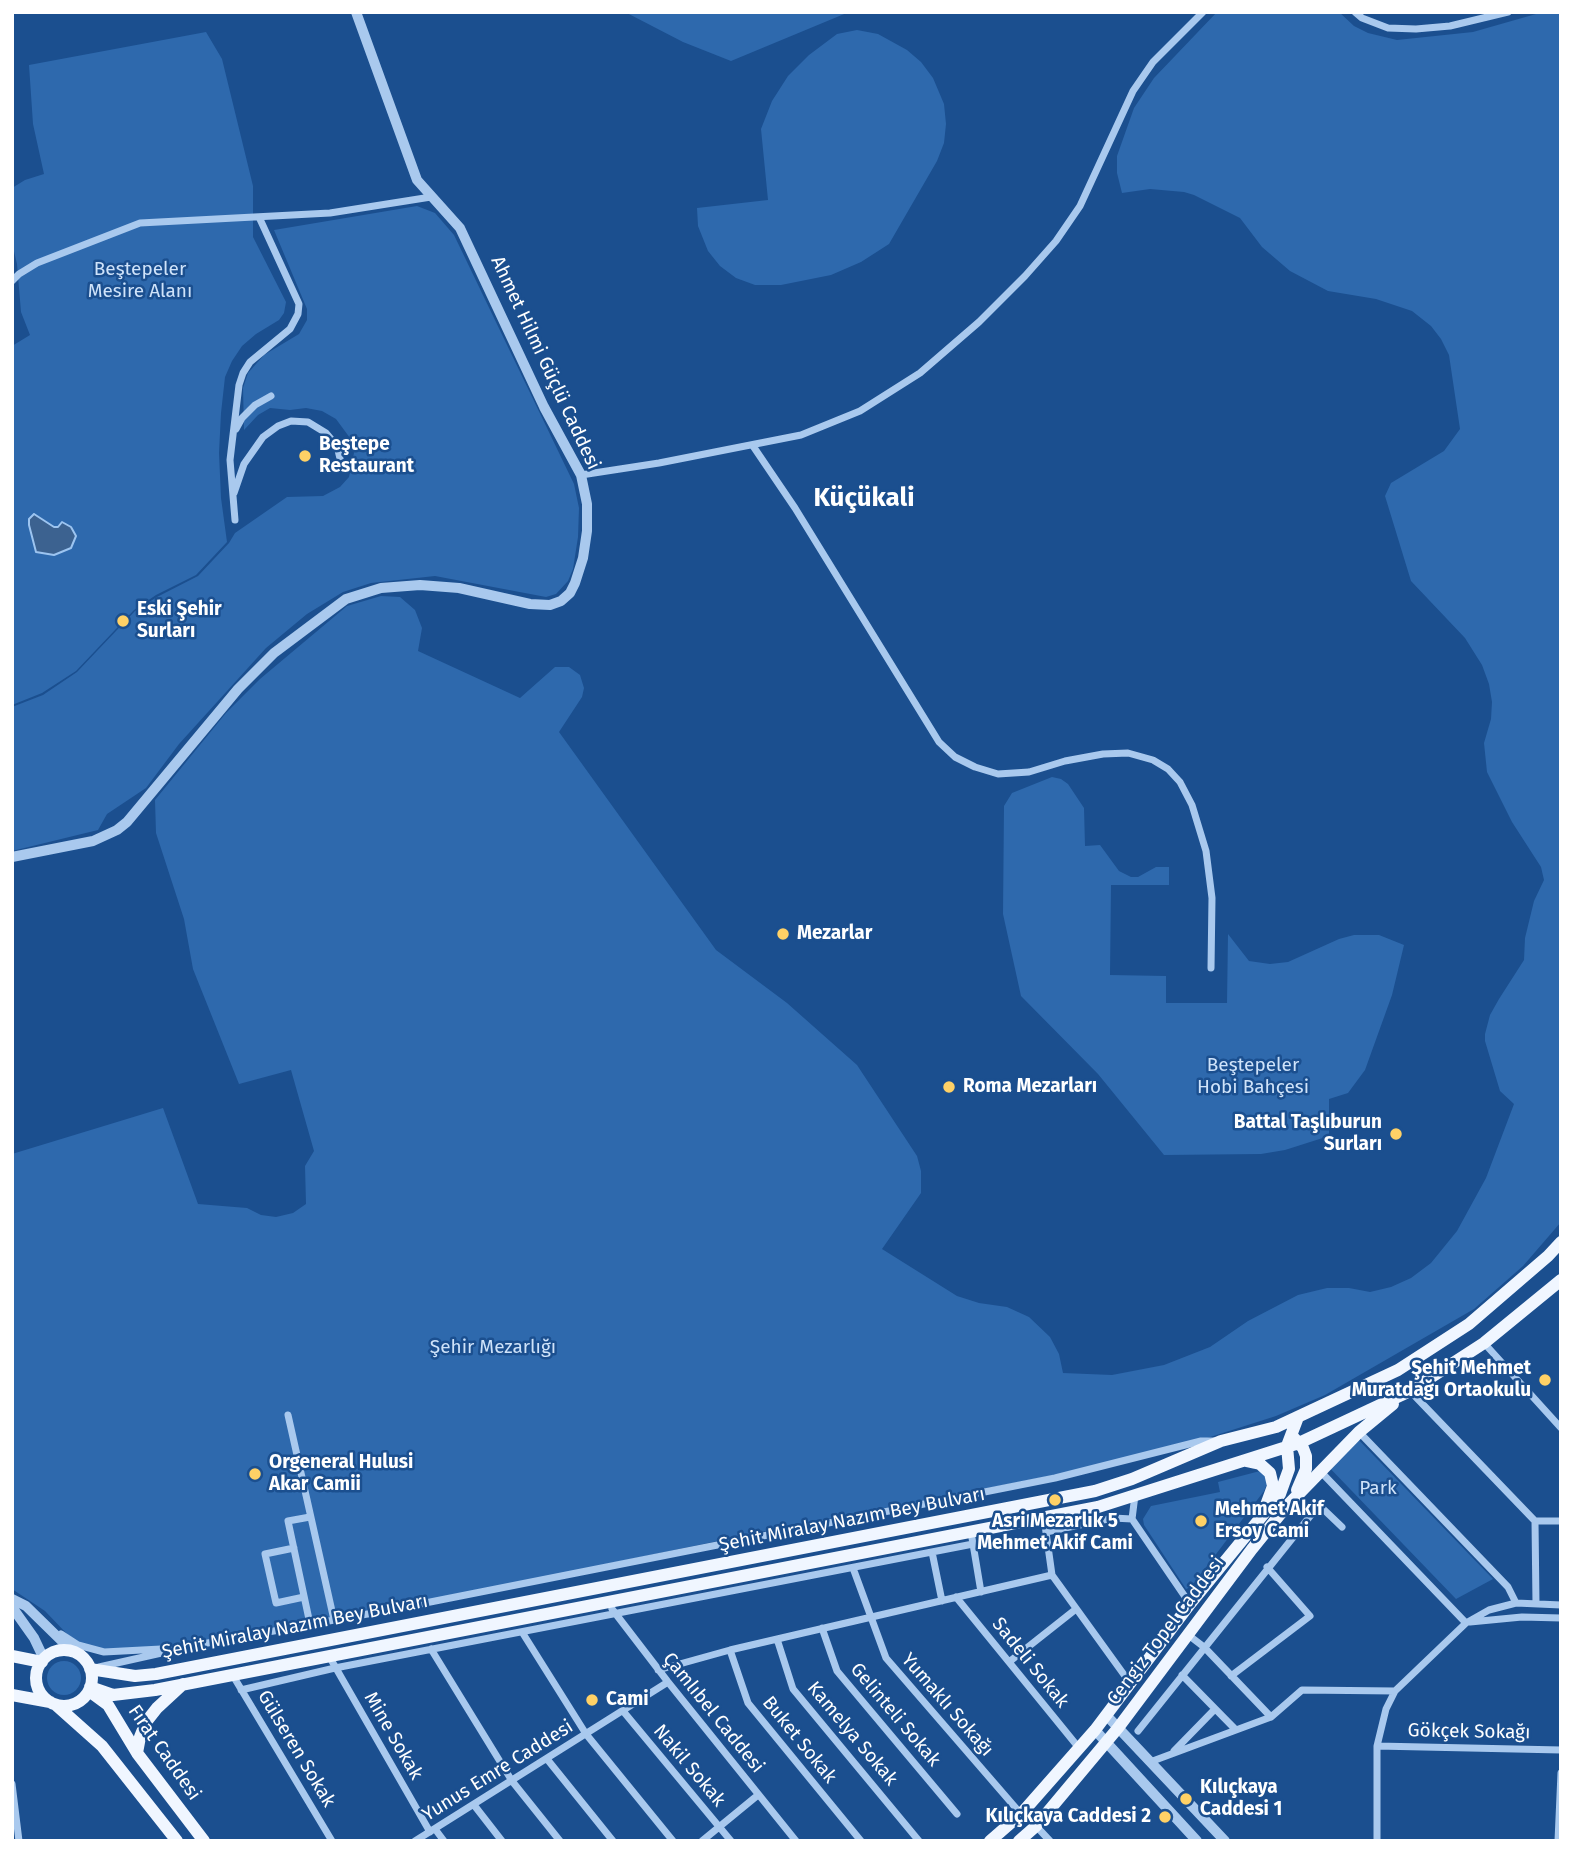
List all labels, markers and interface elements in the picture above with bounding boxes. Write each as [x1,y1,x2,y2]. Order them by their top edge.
street label: Ahmet Hilmi Güçlü Caddesi [485,253,605,473]
park label: Beştepeler Mesire Alanı [88,259,192,303]
place label: Beştepe Restaurant [319,434,414,478]
marker: Beştepe Restaurant [297,448,313,464]
district label: Küçükali [813,483,915,515]
place label: Eski Şehir Surları [137,599,222,643]
marker: Eski Şehir Surları [115,613,131,629]
place label: Mezarlar [797,923,872,945]
marker: Mezarlar [775,926,791,942]
park label: Beştepeler Hobi Bahçesi [1197,1055,1309,1099]
place label: Roma Mezarları [963,1076,1097,1098]
marker: Roma Mezarları [941,1079,957,1095]
place label: Battal Taşlıburun Surları [1234,1112,1382,1156]
marker: Battal Taşlıburun Surları [1388,1126,1404,1142]
park label: Şehir Mezarlığı [430,1337,556,1359]
place label: Şehit Mehmet Muratdağı Ortaokulu [1352,1358,1531,1402]
marker: Şehit Mehmet Muratdağı Ortaokulu [1537,1372,1553,1388]
place label: Orgeneral Hulusi Akar Camii [269,1452,413,1496]
marker: Orgeneral Hulusi Akar Camii [247,1466,263,1482]
park label: Park [1359,1478,1397,1500]
street label: Şehit Miralay Nazım Bey Bulvarı [717,1483,987,1557]
marker: Asri Mezarlık 5 Mehmet Akif Cami [1047,1492,1063,1508]
place label: Mehmet Akif Ersoy Cami [1215,1499,1324,1543]
place label: Asri Mezarlık 5 Mehmet Akif Cami [977,1511,1133,1555]
marker: Mehmet Akif Ersoy Cami [1193,1513,1209,1529]
street label: Cengiz Topel Caddesi [1103,1552,1229,1710]
street label: Şehit Miralay Nazım Bey Bulvarı [160,1590,430,1664]
street label: Sadeli Sokak [987,1613,1073,1713]
street label: Çamlıbel Caddesi [657,1648,769,1778]
street label: Yumaklı Sokağı [896,1649,998,1761]
street label: Gelinteli Sokak [845,1659,945,1771]
street label: Kamelya Sokak [802,1677,902,1791]
street label: Gülseren Sokak [252,1687,340,1811]
street label: Mine Sokak [359,1688,427,1784]
place label: Cami [606,1689,649,1711]
marker: Cami [584,1692,600,1708]
street label: Buket Sokak [757,1692,841,1788]
street label: Fırat Caddesi [123,1701,205,1805]
street label: Yunus Emre Caddesi [419,1715,577,1827]
street label: Nakil Sokak [648,1720,730,1812]
street label: Gökçek Sokağı [1407,1720,1531,1744]
place label: Kılıçkaya Caddesi 1 [1200,1777,1282,1821]
marker: Kılıçkaya Caddesi 1 [1178,1791,1194,1807]
place label: Kılıçkaya Caddesi 2 [986,1806,1151,1828]
marker: Kılıçkaya Caddesi 2 [1157,1809,1173,1825]

